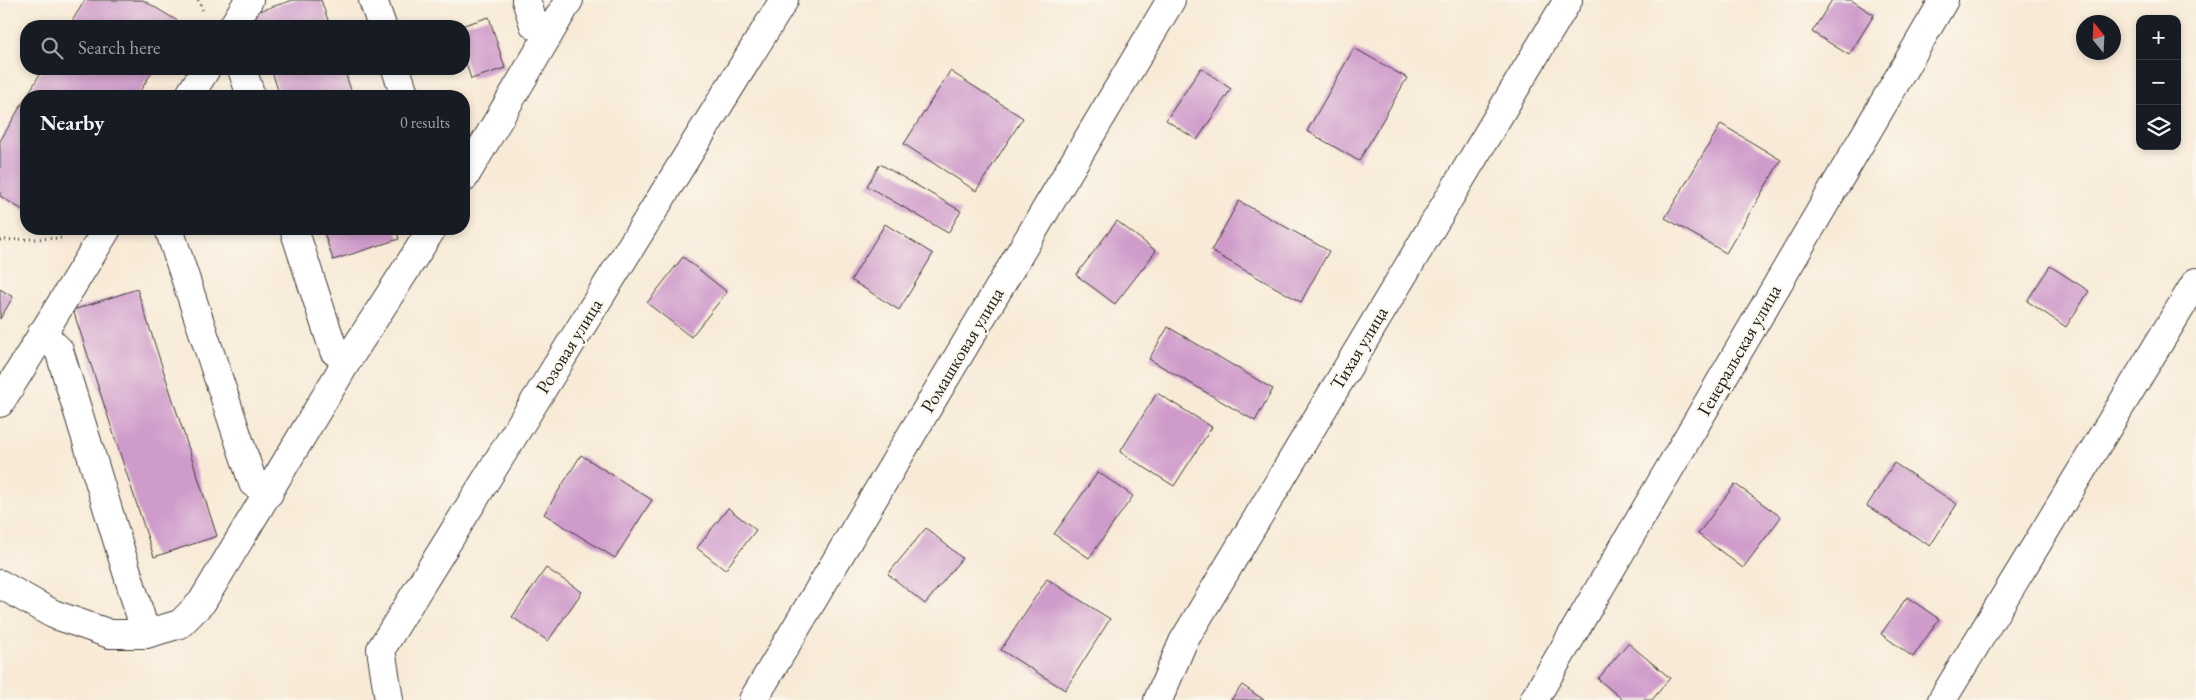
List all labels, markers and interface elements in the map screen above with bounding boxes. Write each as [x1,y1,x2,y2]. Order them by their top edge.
north arrow [2076,15,2121,60]
map controls [2136,15,2181,150]
button: + [2136,15,2181,60]
search box [20,20,470,75]
icon: search [38,34,66,62]
text: Search here [78,35,160,60]
button: − [2136,60,2181,105]
button: layers [2136,105,2181,150]
text: Nearby [40,109,104,136]
text: 0 results [400,112,450,133]
street label: Генеральская улица [1691,280,1787,420]
street label: Ромашковая улица [915,282,1009,417]
street label: Розовая улица [530,293,608,398]
street label: Тихая улица [1324,301,1394,394]

